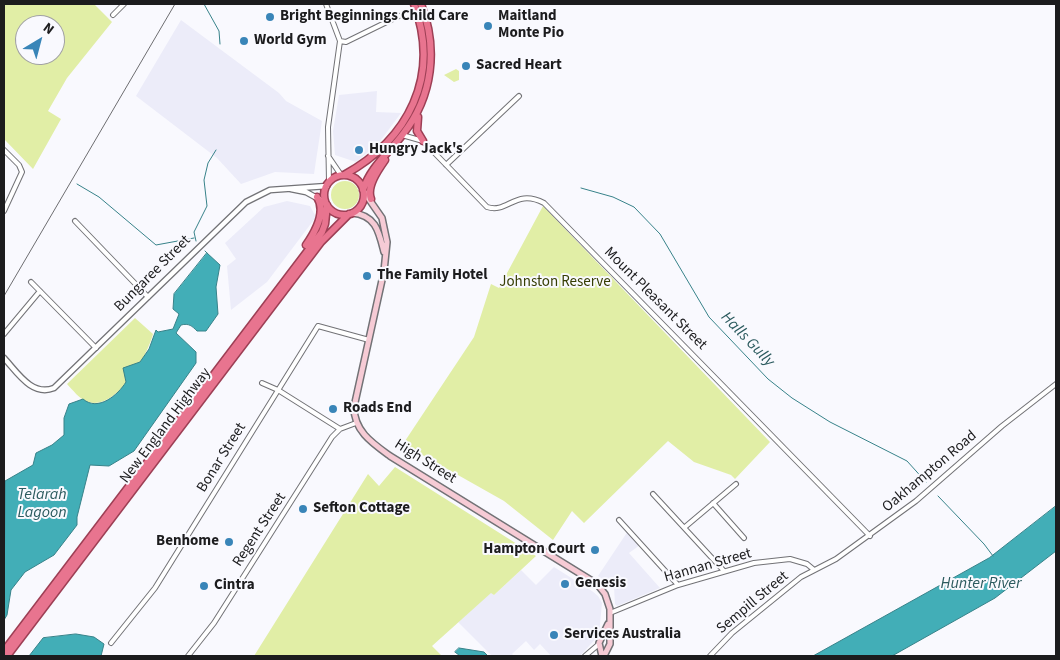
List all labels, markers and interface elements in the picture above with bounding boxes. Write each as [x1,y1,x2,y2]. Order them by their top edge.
place label: Bright Beginnings Child Care [280,8,468,26]
place label: Maitland Monte Pio [498,8,564,43]
marker: Bright Beginnings Child Care [264,11,276,23]
north arrow [15,15,65,65]
text: N [39,18,58,40]
marker: Maitland Monte Pio [482,20,494,32]
place label: World Gym [254,32,327,50]
marker: World Gym [238,35,250,47]
place label: Sacred Heart [476,57,562,75]
marker: Sacred Heart [460,60,472,72]
place label: Hungry Jack's [369,141,463,159]
marker: Hungry Jack's [353,144,365,156]
street label: Bungaree Street [111,232,195,316]
street label: Mount Pleasant Street [600,244,710,354]
place label: The Family Hotel [377,267,488,285]
marker: The Family Hotel [361,270,373,282]
park label: Johnston Reserve [499,274,611,292]
water label: Halls Gully [716,309,778,371]
street label: New England Highway [117,365,215,487]
place label: Roads End [343,400,412,418]
marker: Roads End [327,403,339,415]
street label: Bonar Street [194,420,250,496]
street label: Oakhampton Road [879,427,981,517]
street label: High Street [391,436,459,488]
water label: Telarah Lagoon [17,485,67,523]
street label: Regent Street [229,490,291,570]
place label: Sefton Cottage [313,500,410,518]
marker: Sefton Cottage [297,503,309,515]
place label: Benhome [156,533,219,551]
marker: Benhome [223,536,235,548]
place label: Hampton Court [483,541,585,559]
marker: Hampton Court [589,544,601,556]
street label: Hannan Street [662,545,754,587]
street label: Sempill Street [713,568,793,638]
water label: Hunter River [940,574,1022,594]
place label: Genesis [575,575,626,593]
place label: Cintra [214,577,255,595]
marker: Genesis [559,578,571,590]
marker: Cintra [198,580,210,592]
place label: Services Australia [564,626,681,644]
marker: Services Australia [548,629,560,641]

